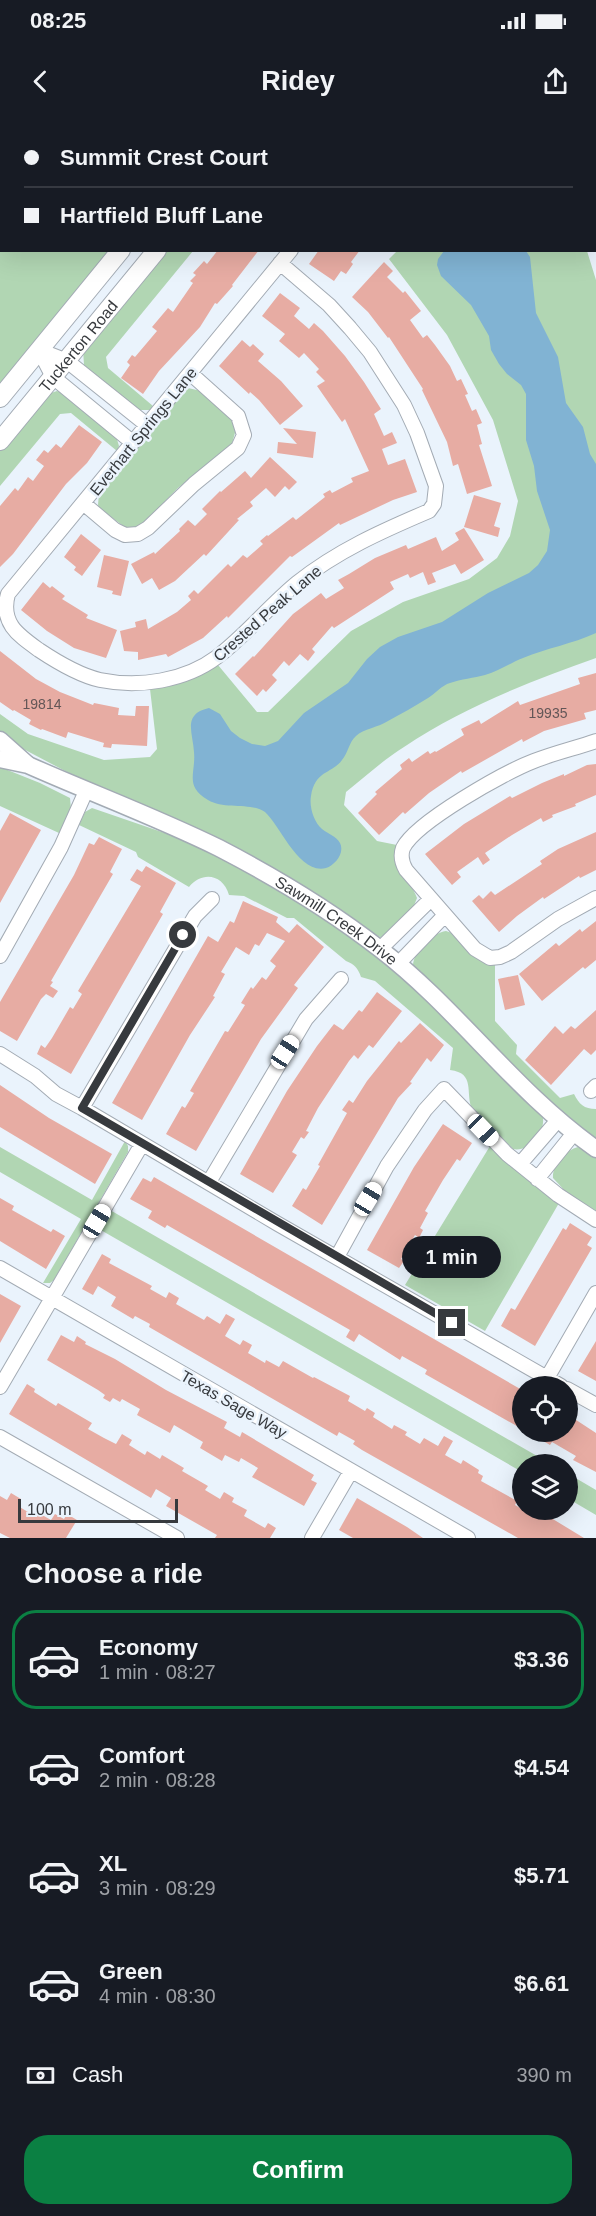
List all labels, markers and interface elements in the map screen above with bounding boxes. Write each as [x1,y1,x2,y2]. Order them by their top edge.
text: 08:25 [30,8,86,33]
icon: back [24,65,57,98]
icon: share [539,65,572,98]
text: Ridey [261,66,335,96]
text: Summit Crest Court [60,145,268,170]
text: Hartfield Bluff Lane [60,203,263,228]
street label: Tuckerton Road [36,297,121,395]
street label: Everhart Springs Lane [87,364,200,499]
street label: Crested Peak Lane [210,562,325,665]
house number: 19814 [23,696,62,712]
house number: 19935 [529,705,568,721]
street label: Sawmill Creek Drive [272,873,401,968]
route start [169,921,196,948]
car [268,1032,302,1072]
car [464,1111,502,1149]
car [351,1179,385,1219]
car [80,1201,114,1241]
callout: 1 min [402,1236,502,1278]
text: 1 min [425,1246,478,1268]
route end [438,1309,465,1336]
street label: Texas Sage Way [178,1367,290,1442]
map controls [512,1376,578,1520]
button: locate [512,1376,578,1442]
button: layers [512,1454,578,1520]
scale bar [18,1496,178,1524]
text: 100 m [27,1501,71,1518]
text: Choose a ride [24,1559,203,1589]
icon: car [27,1633,81,1687]
text: Economy [99,1635,198,1660]
text: $3.36 [514,1647,569,1672]
text: 1 min · 08:27 [99,1661,216,1683]
icon: car [27,1741,81,1795]
text: Comfort [99,1743,185,1768]
text: $4.54 [514,1755,569,1780]
text: 2 min · 08:28 [99,1769,216,1791]
icon: car [27,1849,81,1903]
text: XL [99,1851,127,1876]
text: $5.71 [514,1863,569,1888]
text: 3 min · 08:29 [99,1877,216,1899]
icon: car [27,1957,81,2011]
text: Green [99,1959,163,1984]
text: $6.61 [514,1971,569,1996]
text: 4 min · 08:30 [99,1985,216,2007]
icon: cash [24,2059,57,2092]
text: Cash [72,2062,123,2087]
text: 390 m [516,2064,572,2086]
button: Confirm [24,2135,572,2204]

